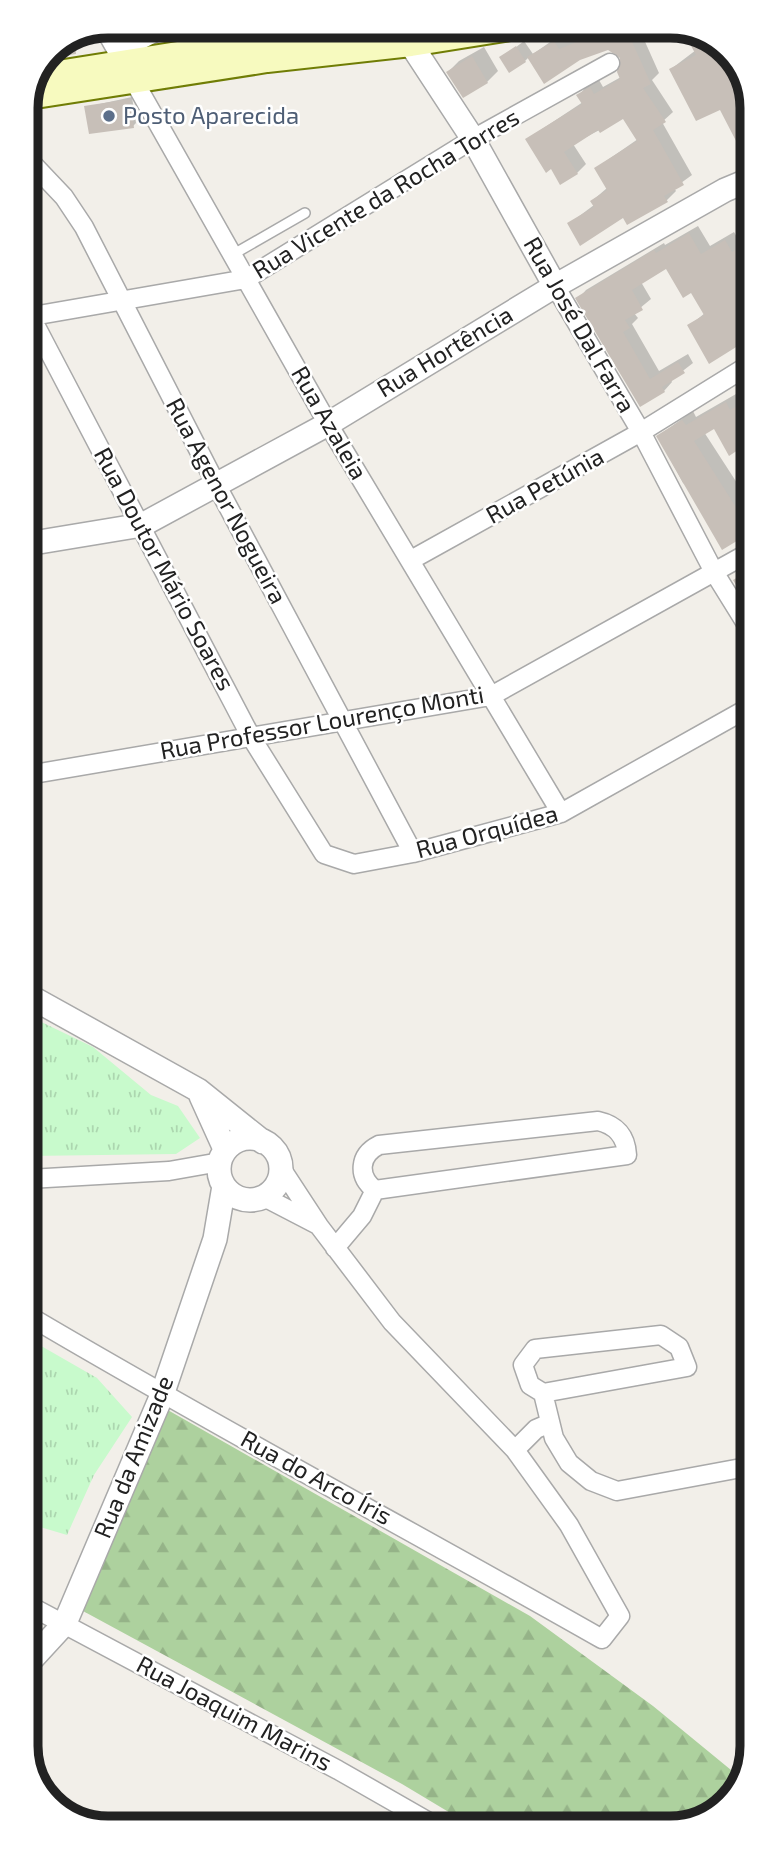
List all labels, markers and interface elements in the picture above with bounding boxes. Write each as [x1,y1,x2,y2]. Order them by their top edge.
place label: Posto Aparecida [123,100,299,129]
street label: Rua Vicente da Rocha Torres [247,101,524,284]
marker: Posto Aparecida [101,108,117,124]
street label: Rua José Dal Farra [518,231,642,417]
street label: Rua Hortência [371,299,517,403]
street label: Rua Azaleia [286,360,374,484]
street label: Rua Agenor Nogueira [161,392,294,608]
street label: Rua Petúnia [480,441,608,529]
street label: Rua Doutor Mário Soares [89,442,242,695]
street label: Rua Professor Lourenço Monti [158,679,486,765]
street label: Rua Orquídea [413,798,561,863]
street label: Rua da Amizade [87,1371,178,1542]
street label: Rua do Arco Íris [236,1423,397,1530]
street label: Rua Joaquim Marins [132,1649,337,1776]

